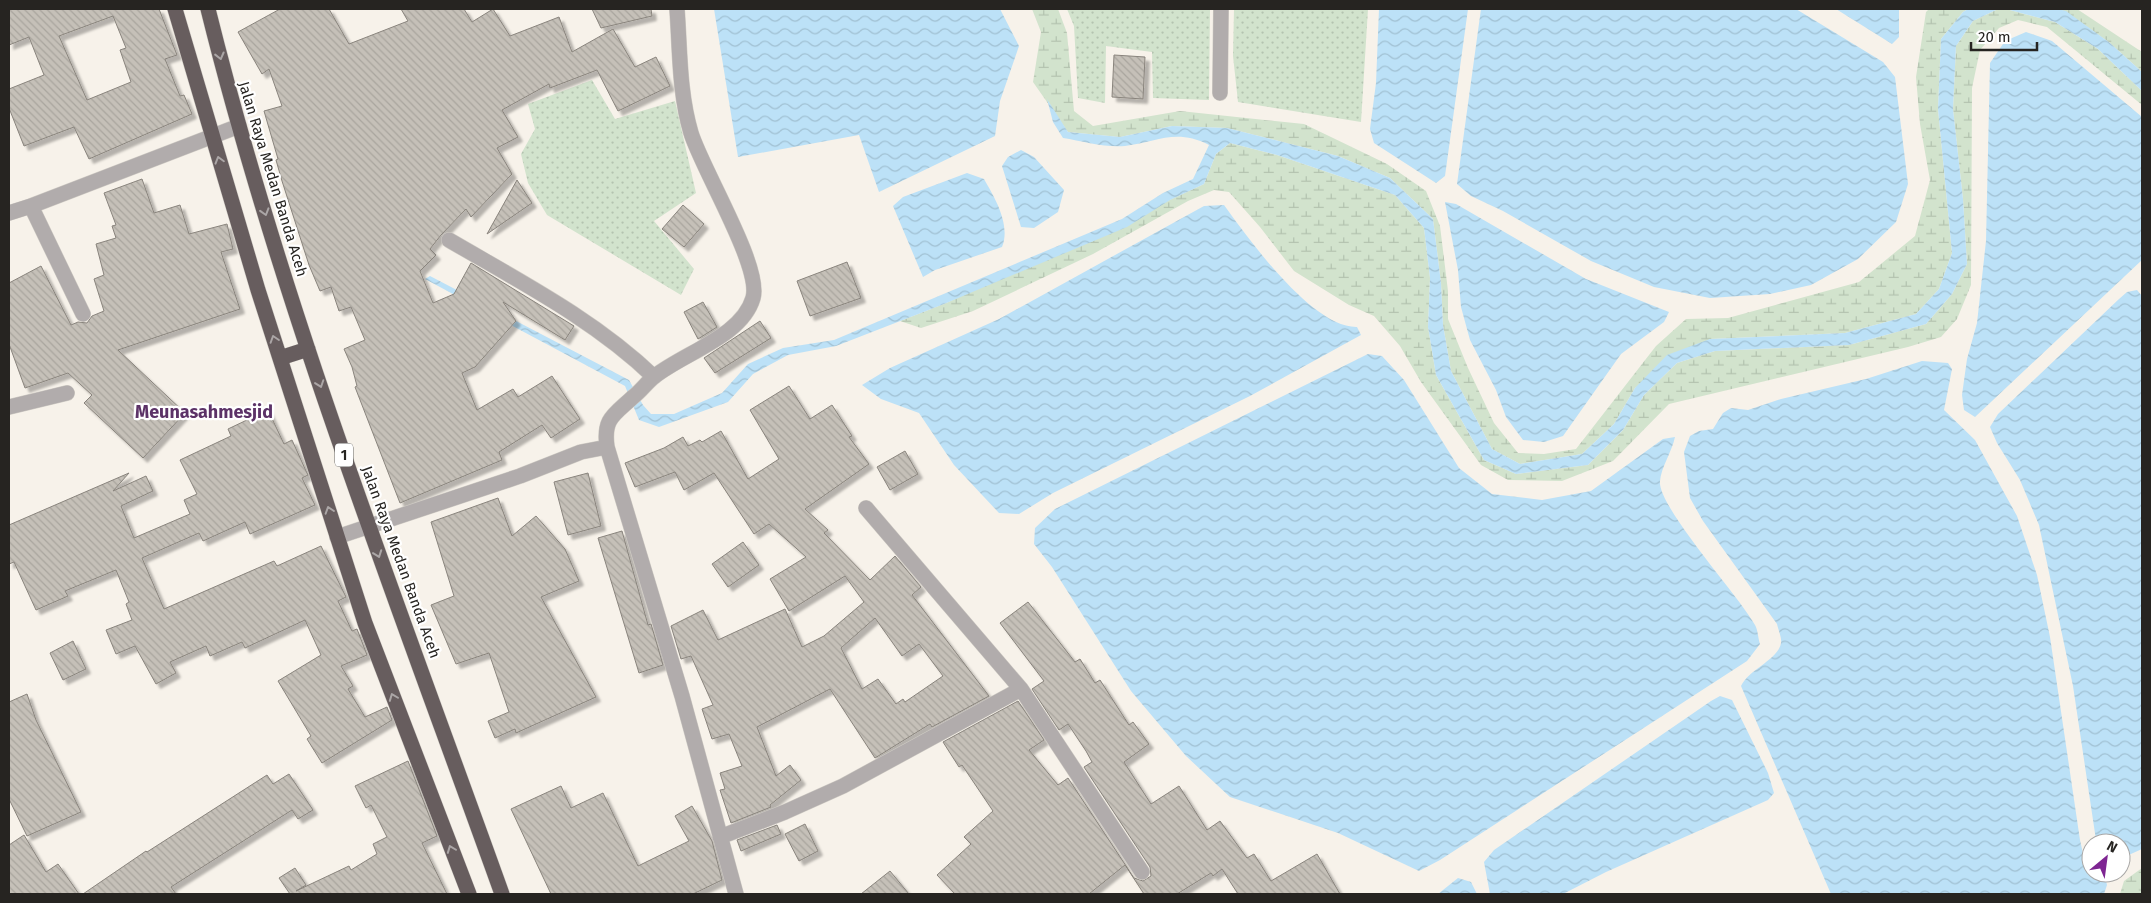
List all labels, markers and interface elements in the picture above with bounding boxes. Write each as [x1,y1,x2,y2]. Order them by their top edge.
scale bar [1971,20,2037,52]
text: 20 m [1978,28,2011,46]
one-way arrow [214,52,225,61]
street label: Jalan Raya Medan Banda Aceh [235,79,311,279]
one-way arrow [215,156,225,164]
one-way arrow [259,208,269,216]
one-way arrow [270,335,280,344]
one-way arrow [314,379,324,387]
district label: Meunasahmesjid [135,401,273,423]
road number: 1 [335,444,353,466]
street label: Jalan Raya Medan Banda Aceh [358,463,444,661]
one-way arrow [325,507,335,515]
one-way arrow [372,549,382,558]
one-way arrow [389,693,400,702]
north arrow [2081,833,2131,883]
text: N [2104,837,2120,857]
one-way arrow [447,845,458,854]

